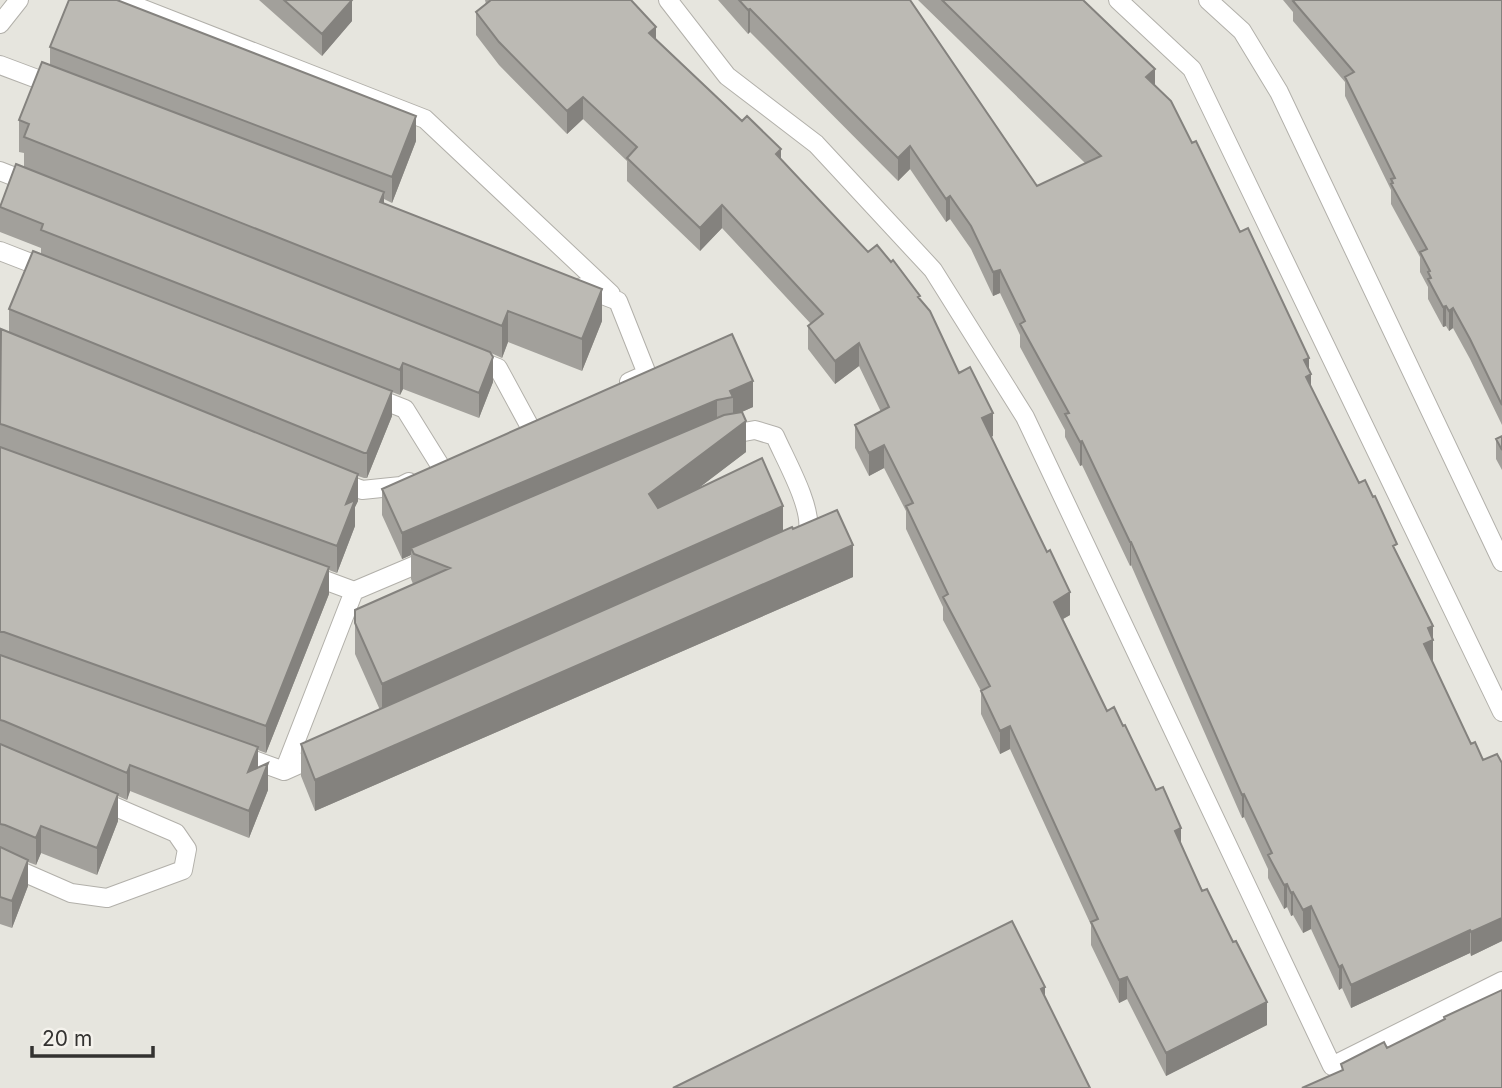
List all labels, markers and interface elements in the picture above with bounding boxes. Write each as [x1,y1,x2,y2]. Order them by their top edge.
scale bar [32,1014,152,1058]
text: 20 m [42,1026,92,1051]

